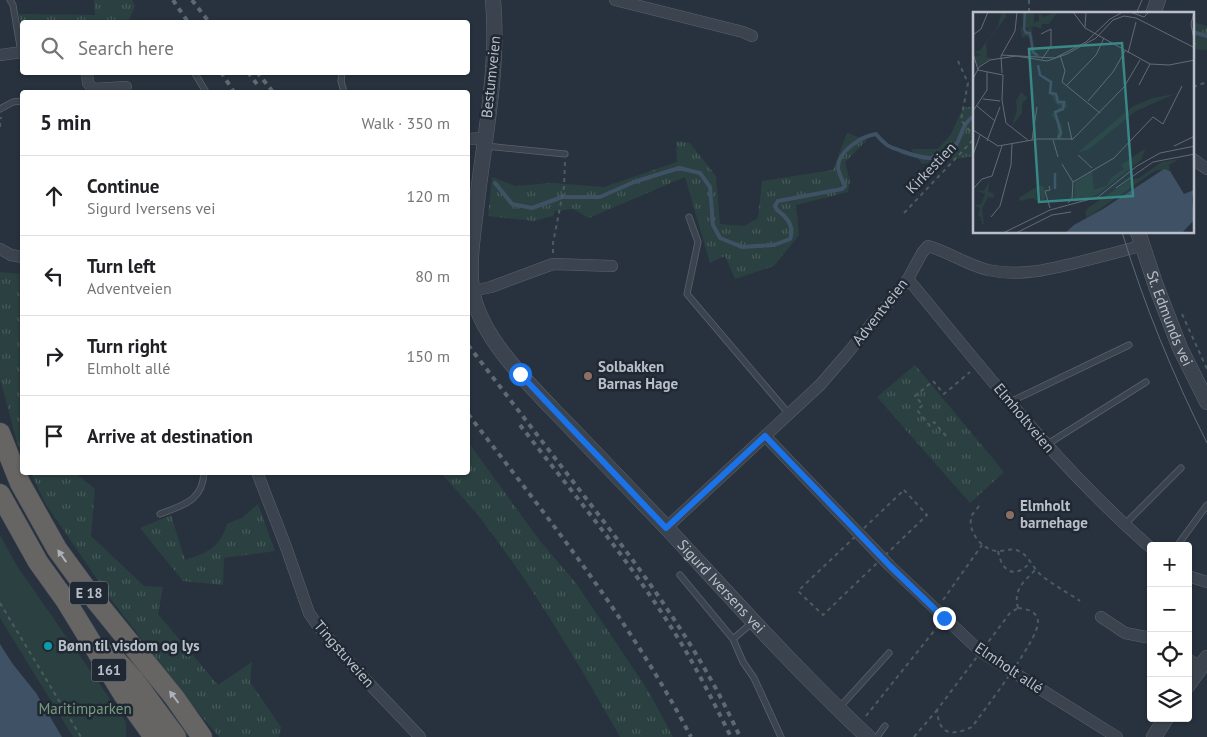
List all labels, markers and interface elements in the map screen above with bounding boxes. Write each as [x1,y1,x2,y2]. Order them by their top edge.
inset map [973,12,1194,234]
search box [20,20,470,75]
icon: search [38,34,66,62]
street label: Bestumveien [477,35,504,119]
text: Search here [78,36,174,60]
text: 5 min [40,109,91,136]
text: Walk · 350 m [361,113,450,133]
street label: Kirkestien [902,138,960,197]
text: Continue [87,174,159,198]
icon: ahead [40,182,68,210]
text: 120 m [407,186,450,206]
text: Sigurd Iversens vei [87,198,215,218]
text: Turn left [87,254,156,278]
icon: left [40,262,68,290]
text: 80 m [415,266,450,286]
street label: St. Edmunds vei [1143,268,1197,369]
street label: Adventveien [848,275,912,349]
text: Adventveien [87,278,172,298]
text: Turn right [87,334,167,358]
icon: right [40,342,68,370]
text: 150 m [407,346,450,366]
place label: Solbakken Barnas Hage [598,357,679,393]
text: Elmholt allé [87,358,170,378]
route start [509,363,532,386]
marker: Solbakken Barnas Hage [582,370,594,382]
street label: Elmholtveien [990,379,1059,456]
icon: arrive [40,422,68,450]
text: Arrive at destination [87,424,253,448]
place label: Elmholt barnehage [1020,496,1088,532]
marker: Elmholt barnehage [1004,509,1016,521]
street label: Sigurd Iversens vei [674,535,769,637]
map controls [1147,542,1192,722]
button: + [1147,542,1192,587]
one-way arrow [57,550,67,563]
road number: E 18 [70,582,108,604]
button: − [1147,587,1192,632]
route end [933,607,956,630]
street label: Tingstuveien [310,616,379,691]
button: locate [1147,632,1192,677]
place label: Bønn til visdom og lys [58,636,200,655]
street label: Elmholt allé [972,638,1047,697]
marker: Bønn til visdom og lys [42,640,54,652]
road number: 161 [92,658,126,682]
button: layers [1147,677,1192,722]
one-way arrow [169,690,179,704]
park label: Maritimparken [38,699,132,718]

